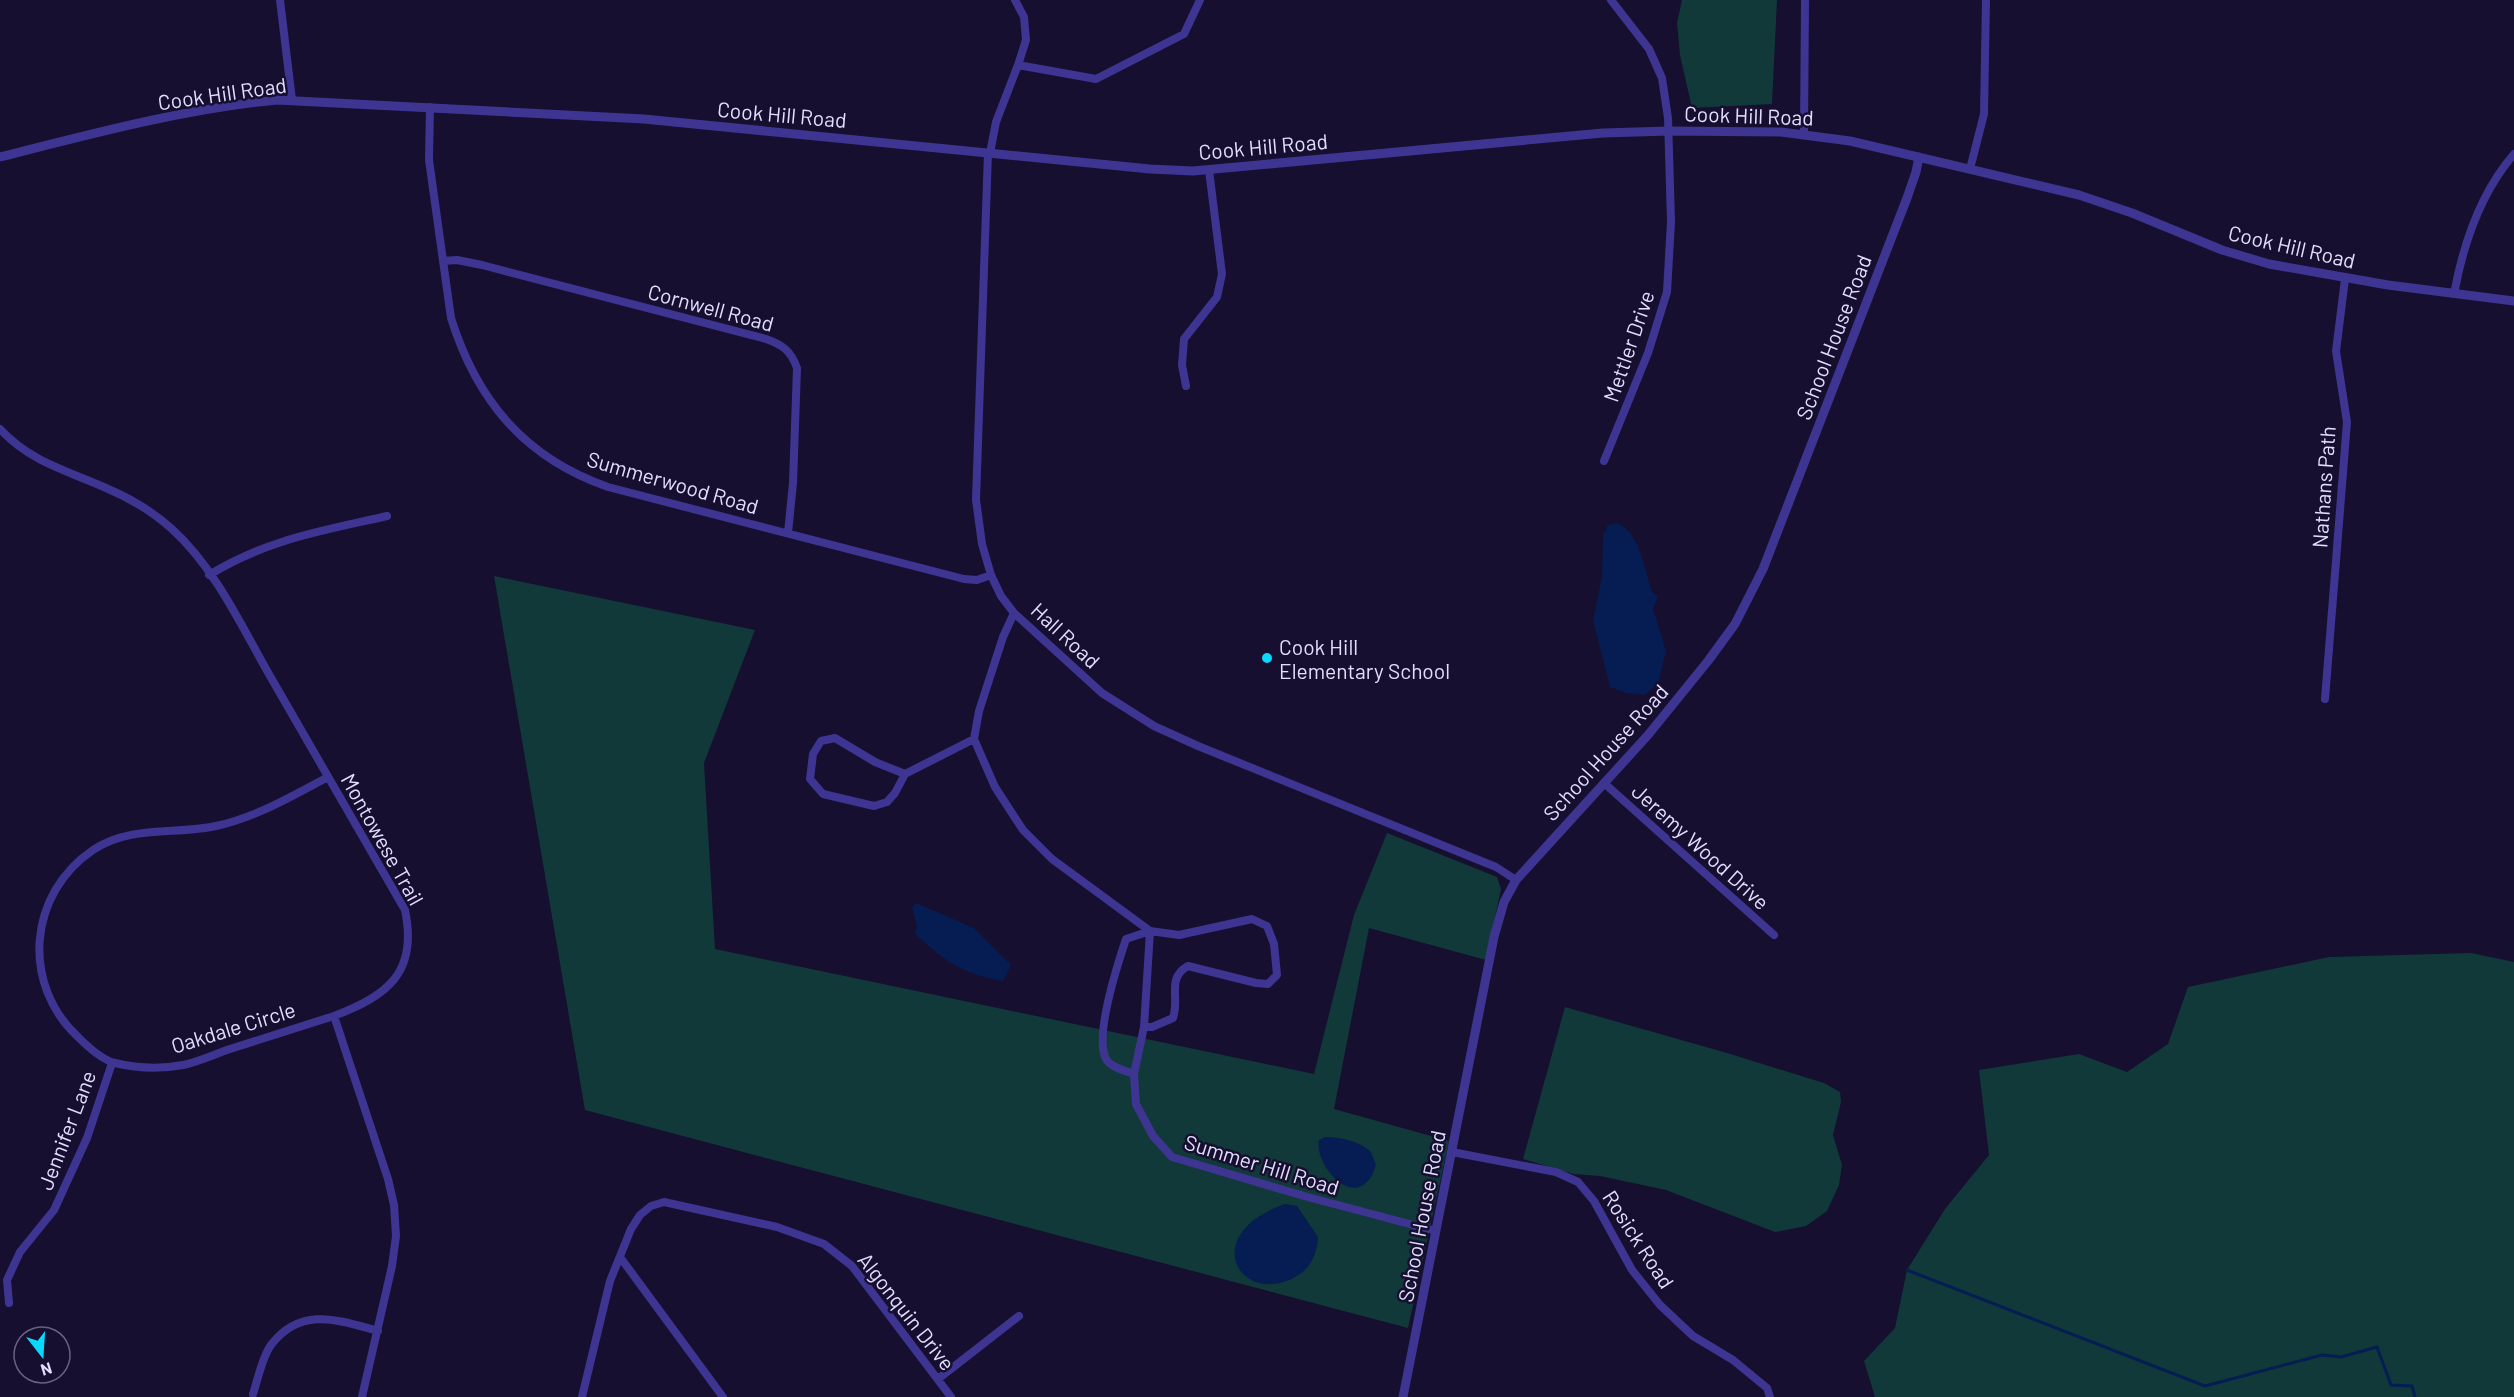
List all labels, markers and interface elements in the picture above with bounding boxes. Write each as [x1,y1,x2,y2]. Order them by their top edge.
street label: Cook Hill Road [156,72,288,114]
street label: Cook Hill Road [716,96,848,132]
street label: Cook Hill Road [1684,100,1814,130]
street label: Cook Hill Road [1197,128,1329,164]
street label: Cook Hill Road [2226,219,2358,273]
street label: School House Road [1790,251,1876,423]
street label: Cornwell Road [645,278,777,336]
street label: Mettler Drive [1597,287,1659,405]
street label: Nathans Path [2306,425,2340,549]
street label: Summerwood Road [584,446,762,518]
street label: Hall Road [1026,597,1106,673]
place label: Cook Hill Elementary School [1279,634,1450,683]
marker: Cook Hill Elementary School [1260,651,1274,665]
street label: School House Road [1537,679,1673,825]
street label: Montowese Trail [336,769,430,909]
street label: Jeremy Wood Drive [1627,778,1775,914]
street label: Oakdale Circle [168,996,298,1058]
street label: Jennifer Lane [32,1067,100,1193]
street label: School House Road [1392,1128,1450,1304]
street label: Summer Hill Road [1182,1129,1342,1199]
street label: Rosick Road [1598,1185,1680,1293]
street label: Algonquin Drive [853,1247,961,1375]
north arrow [12,1325,72,1385]
text: N [39,1359,54,1380]

